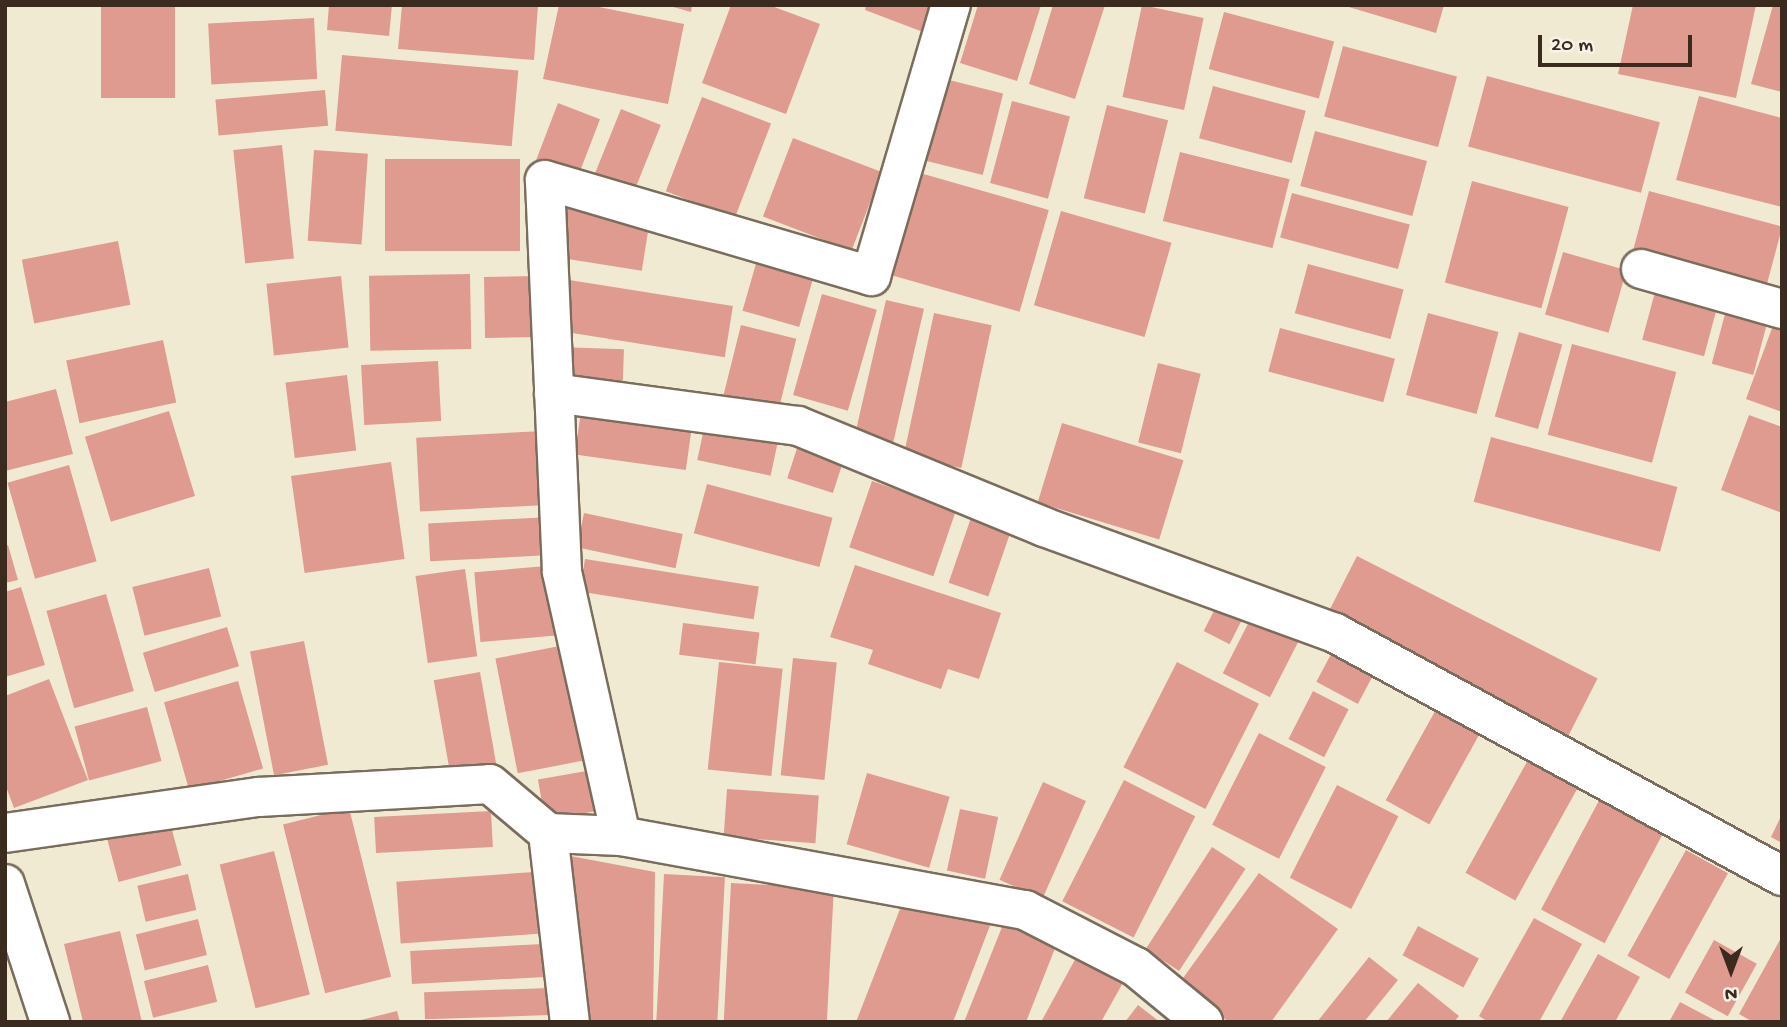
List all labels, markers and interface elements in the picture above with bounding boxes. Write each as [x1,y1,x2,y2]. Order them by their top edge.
scale bar [1542,21,1696,65]
text: 20 m [1551,34,1593,59]
north arrow [1696,936,1766,1006]
text: N [1725,981,1737,1004]

